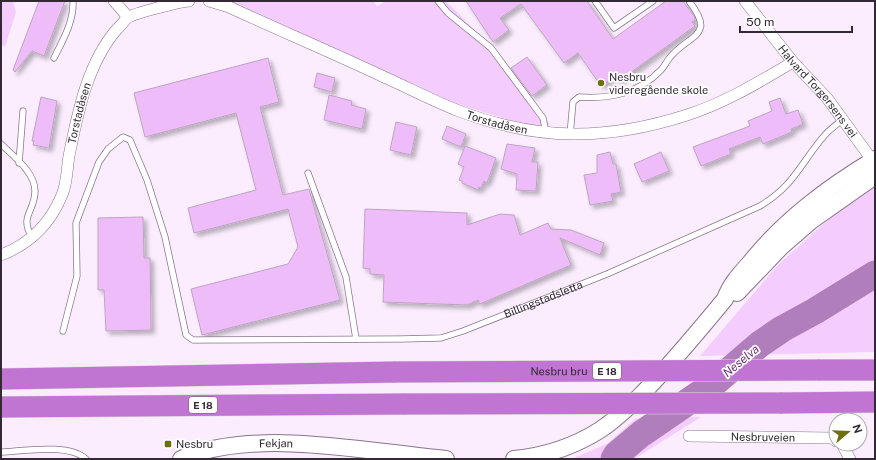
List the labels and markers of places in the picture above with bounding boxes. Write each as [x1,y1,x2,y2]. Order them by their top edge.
place label: Nesbru videregående skole [609,71,708,96]
marker: Nesbru videregående skole [596,78,606,88]
place label: Nesbru [176,438,213,450]
marker: Nesbru [163,439,173,449]

